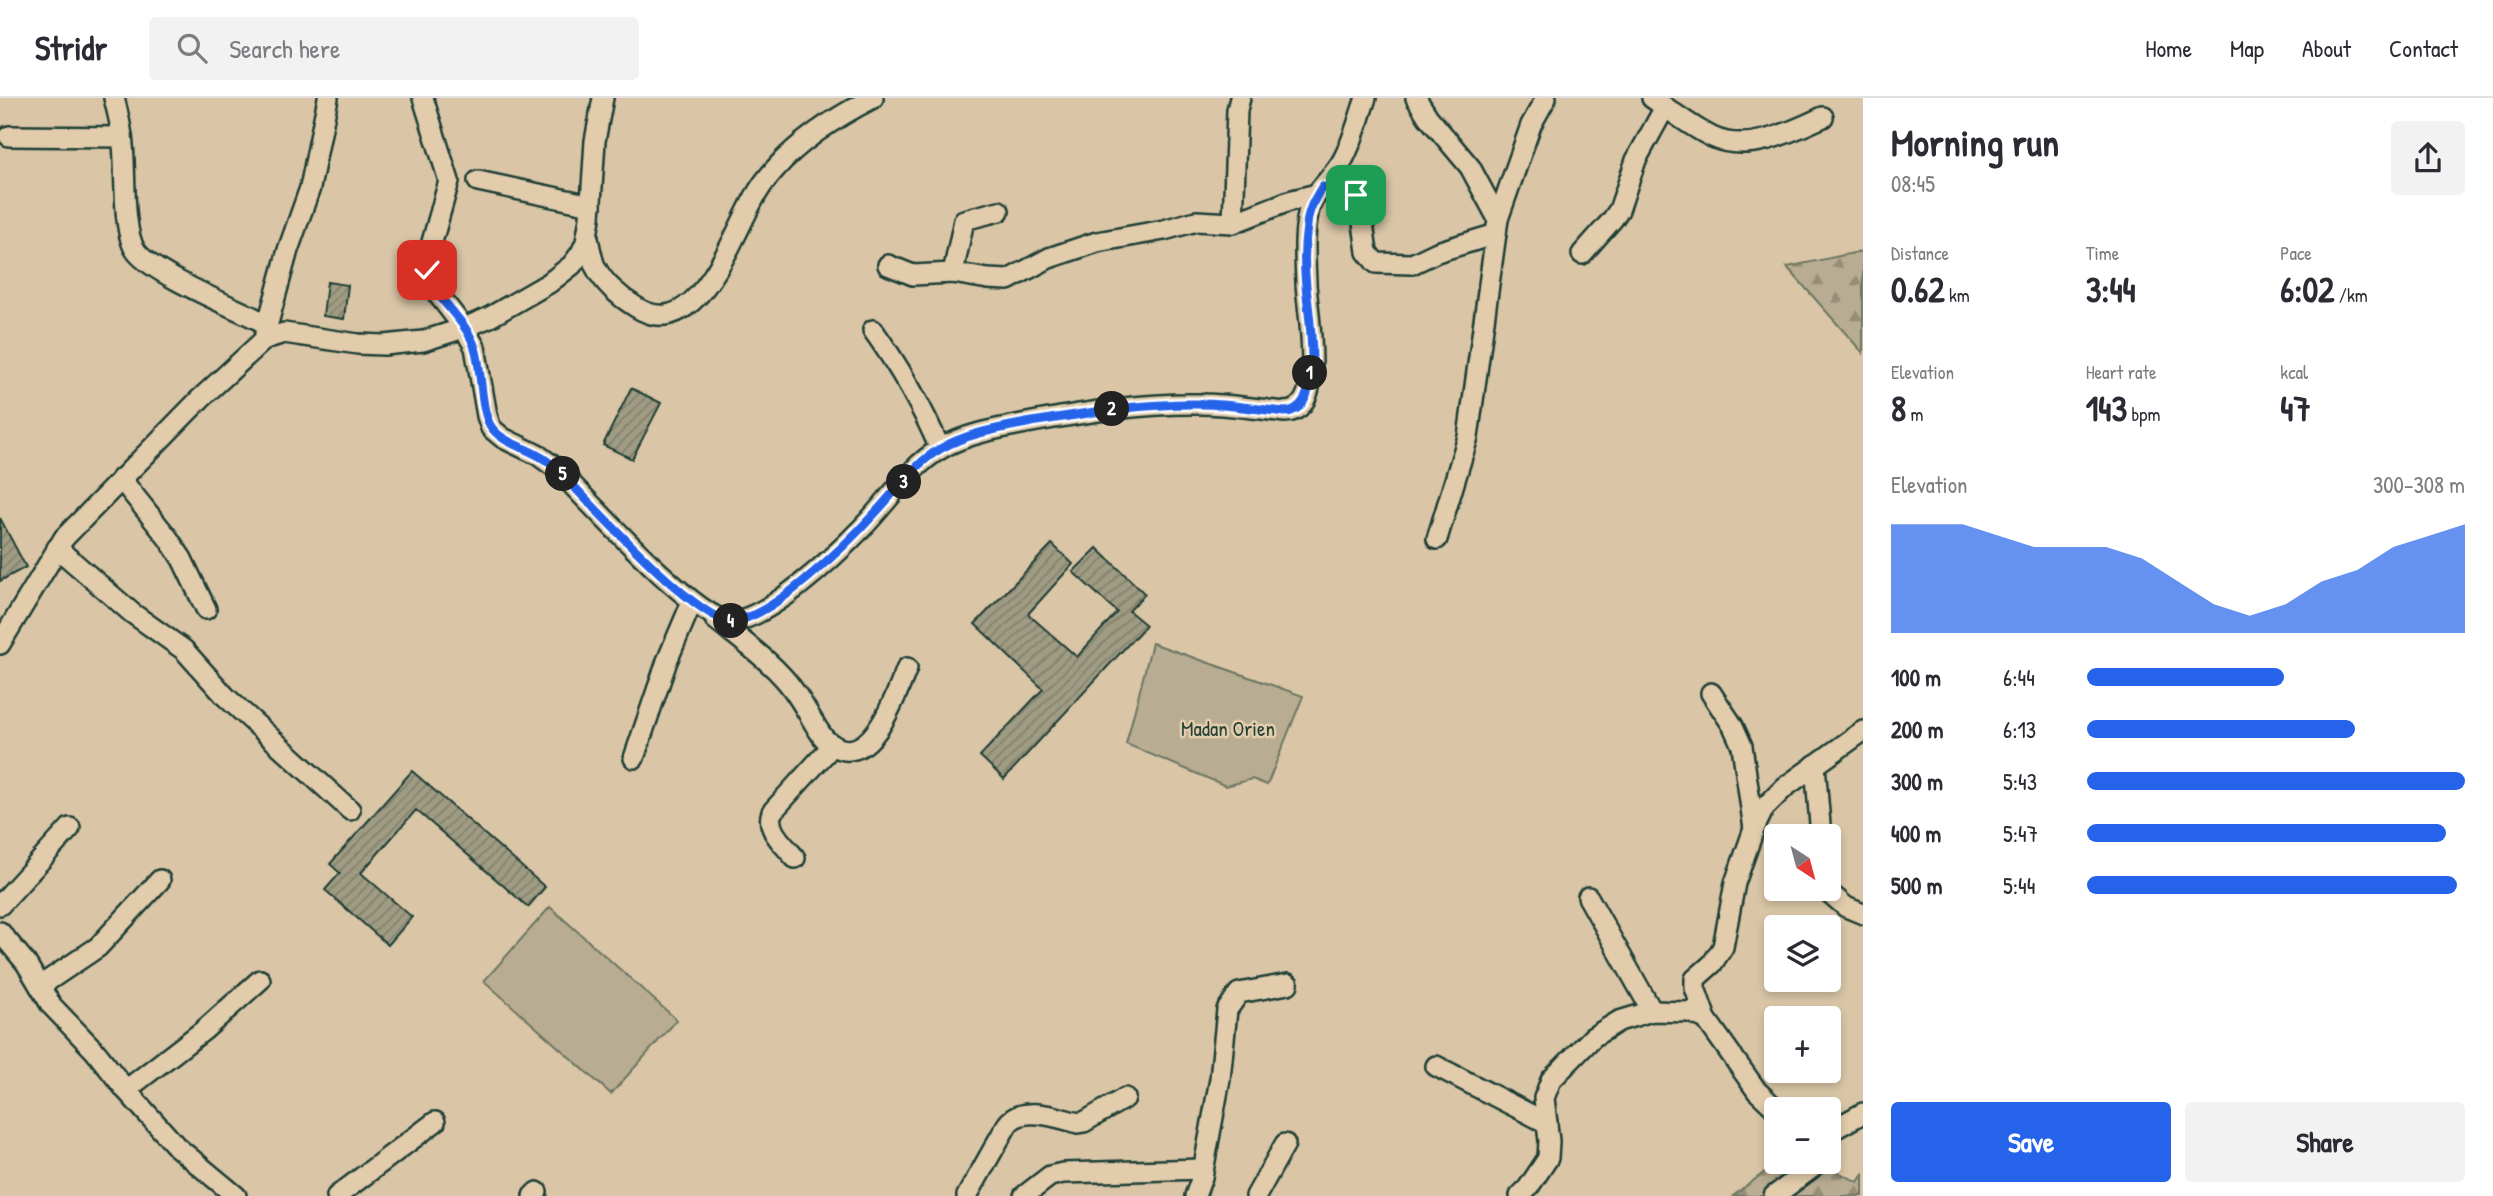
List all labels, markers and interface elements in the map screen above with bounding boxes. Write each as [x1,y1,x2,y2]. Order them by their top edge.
search box [149,17,639,80]
text: Stridr [35,26,107,70]
icon: search [173,29,211,67]
text: Search here [229,31,340,66]
text: Home [2145,32,2192,64]
text: Map [2230,32,2264,64]
text: About [2302,32,2351,64]
text: Contact [2389,32,2458,64]
text: Morning run [1891,116,2059,168]
button: share [2391,121,2465,195]
pin [1326,165,1386,225]
text: 08:45 [1891,168,1935,199]
icon: arrive [1337,176,1375,214]
pin [397,240,457,300]
text: Distance [1891,240,1949,266]
text: Time [2086,240,2119,266]
text: Pace [2280,240,2312,266]
icon: check [408,251,446,289]
text: 0.62 [1891,266,1945,313]
text: 3:44 [2086,266,2136,313]
text: 6:02 [2280,266,2334,313]
text: km [1945,282,1970,308]
text: /km [2334,282,2368,308]
pin: 1 [1292,356,1328,390]
text: 1 [1306,359,1313,385]
text: Elevation [1891,359,1954,385]
text: Heart rate [2086,359,2157,385]
text: kcal [2280,359,2308,385]
text: 8 [1891,385,1906,432]
text: 143 [2086,385,2127,432]
text: 47 [2280,385,2311,432]
pin: 2 [1094,392,1130,426]
text: 2 [1107,395,1116,421]
text: m [1906,401,1923,427]
text: bpm [2127,401,2160,427]
pin: 5 [546,456,580,492]
text: 5 [558,460,567,486]
pin: 3 [886,464,922,500]
text: 3 [899,468,908,494]
text: Elevation [1891,469,1967,500]
text: 300–308 m [2373,469,2465,500]
pin: 4 [714,603,748,638]
text: 4 [727,607,734,633]
text: 100 m [1891,662,1941,693]
text: 6:44 [2003,662,2035,693]
park label: Madan Orien [1181,714,1275,743]
text: 200 m [1891,714,1943,745]
text: 6:13 [2003,714,2036,745]
text: 300 m [1891,766,1943,797]
text: 5:43 [2003,766,2037,797]
text: 400 m [1891,818,1941,849]
text: 5:47 [2003,818,2038,849]
north arrow [1764,824,1841,901]
map controls [1764,824,1841,1174]
text: 500 m [1891,870,1942,901]
text: 5:44 [2003,870,2035,901]
button: layers [1764,915,1841,992]
button: + [1764,1006,1841,1083]
button: − [1764,1097,1841,1174]
button: Save [1891,1102,2171,1182]
button: Share [2185,1102,2465,1182]

